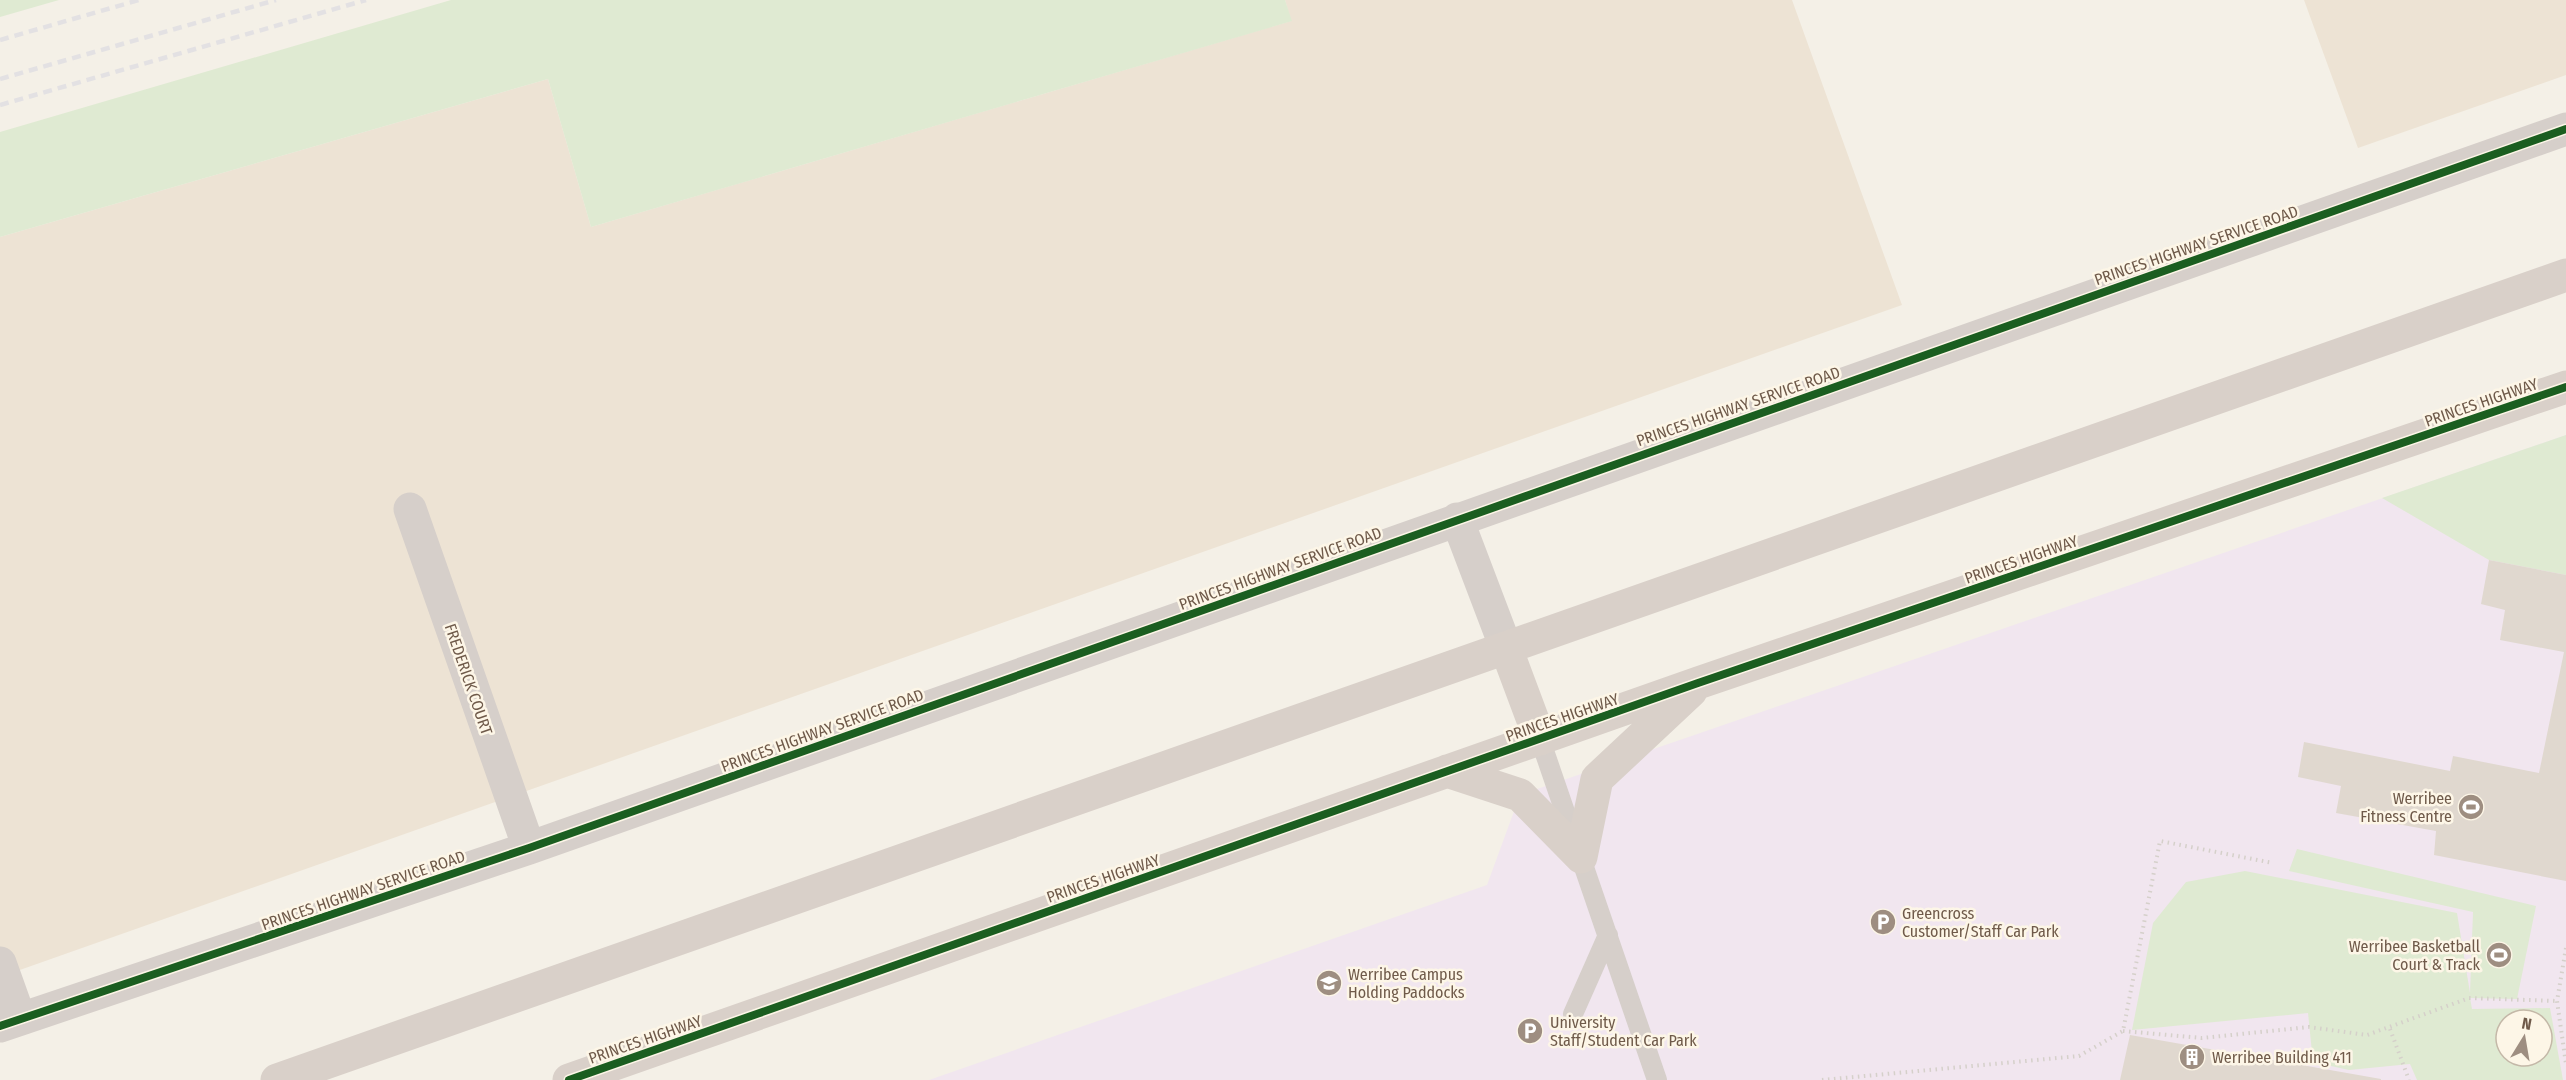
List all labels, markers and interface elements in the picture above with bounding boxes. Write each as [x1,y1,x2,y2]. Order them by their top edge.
street label: PRINCES HIGHWAY SERVICE ROAD [2092,202,2301,289]
street label: PRINCES HIGHWAY SERVICE ROAD [1634,363,1843,450]
street label: PRINCES HIGHWAY [2422,374,2540,431]
street label: PRINCES HIGHWAY SERVICE ROAD [1176,523,1384,614]
street label: PRINCES HIGHWAY [1962,531,2080,588]
street label: FREDERICK COURT [441,621,497,738]
street label: PRINCES HIGHWAY SERVICE ROAD [718,685,926,776]
street label: PRINCES HIGHWAY [1503,689,1621,746]
place label: Werribee Fitness Centre [2360,789,2452,826]
sports icon: Werribee Fitness Centre [2456,792,2486,822]
street label: PRINCES HIGHWAY SERVICE ROAD [259,847,468,934]
street label: PRINCES HIGHWAY [1044,850,1162,907]
place label: Greencross Customer/Staff Car Park [1902,904,2059,941]
parking icon: Greencross Customer/Staff Car Park [1868,907,1898,937]
place label: Werribee Basketball Court & Track [2349,937,2481,974]
sports icon: Werribee Basketball Court & Track [2484,940,2514,970]
place label: Werribee Campus Holding Paddocks [1348,965,1465,1002]
school or university icon: Werribee Campus Holding Paddocks [1314,968,1344,998]
north arrow [2494,1008,2554,1068]
street label: PRINCES HIGHWAY [586,1011,704,1068]
place label: University Staff/Student Car Park [1550,1013,1697,1050]
text: N [2520,1014,2533,1034]
parking icon: University Staff/Student Car Park [1515,1016,1545,1046]
building icon: Werribee Building 411 [2177,1042,2207,1072]
place label: Werribee Building 411 [2212,1048,2352,1067]

